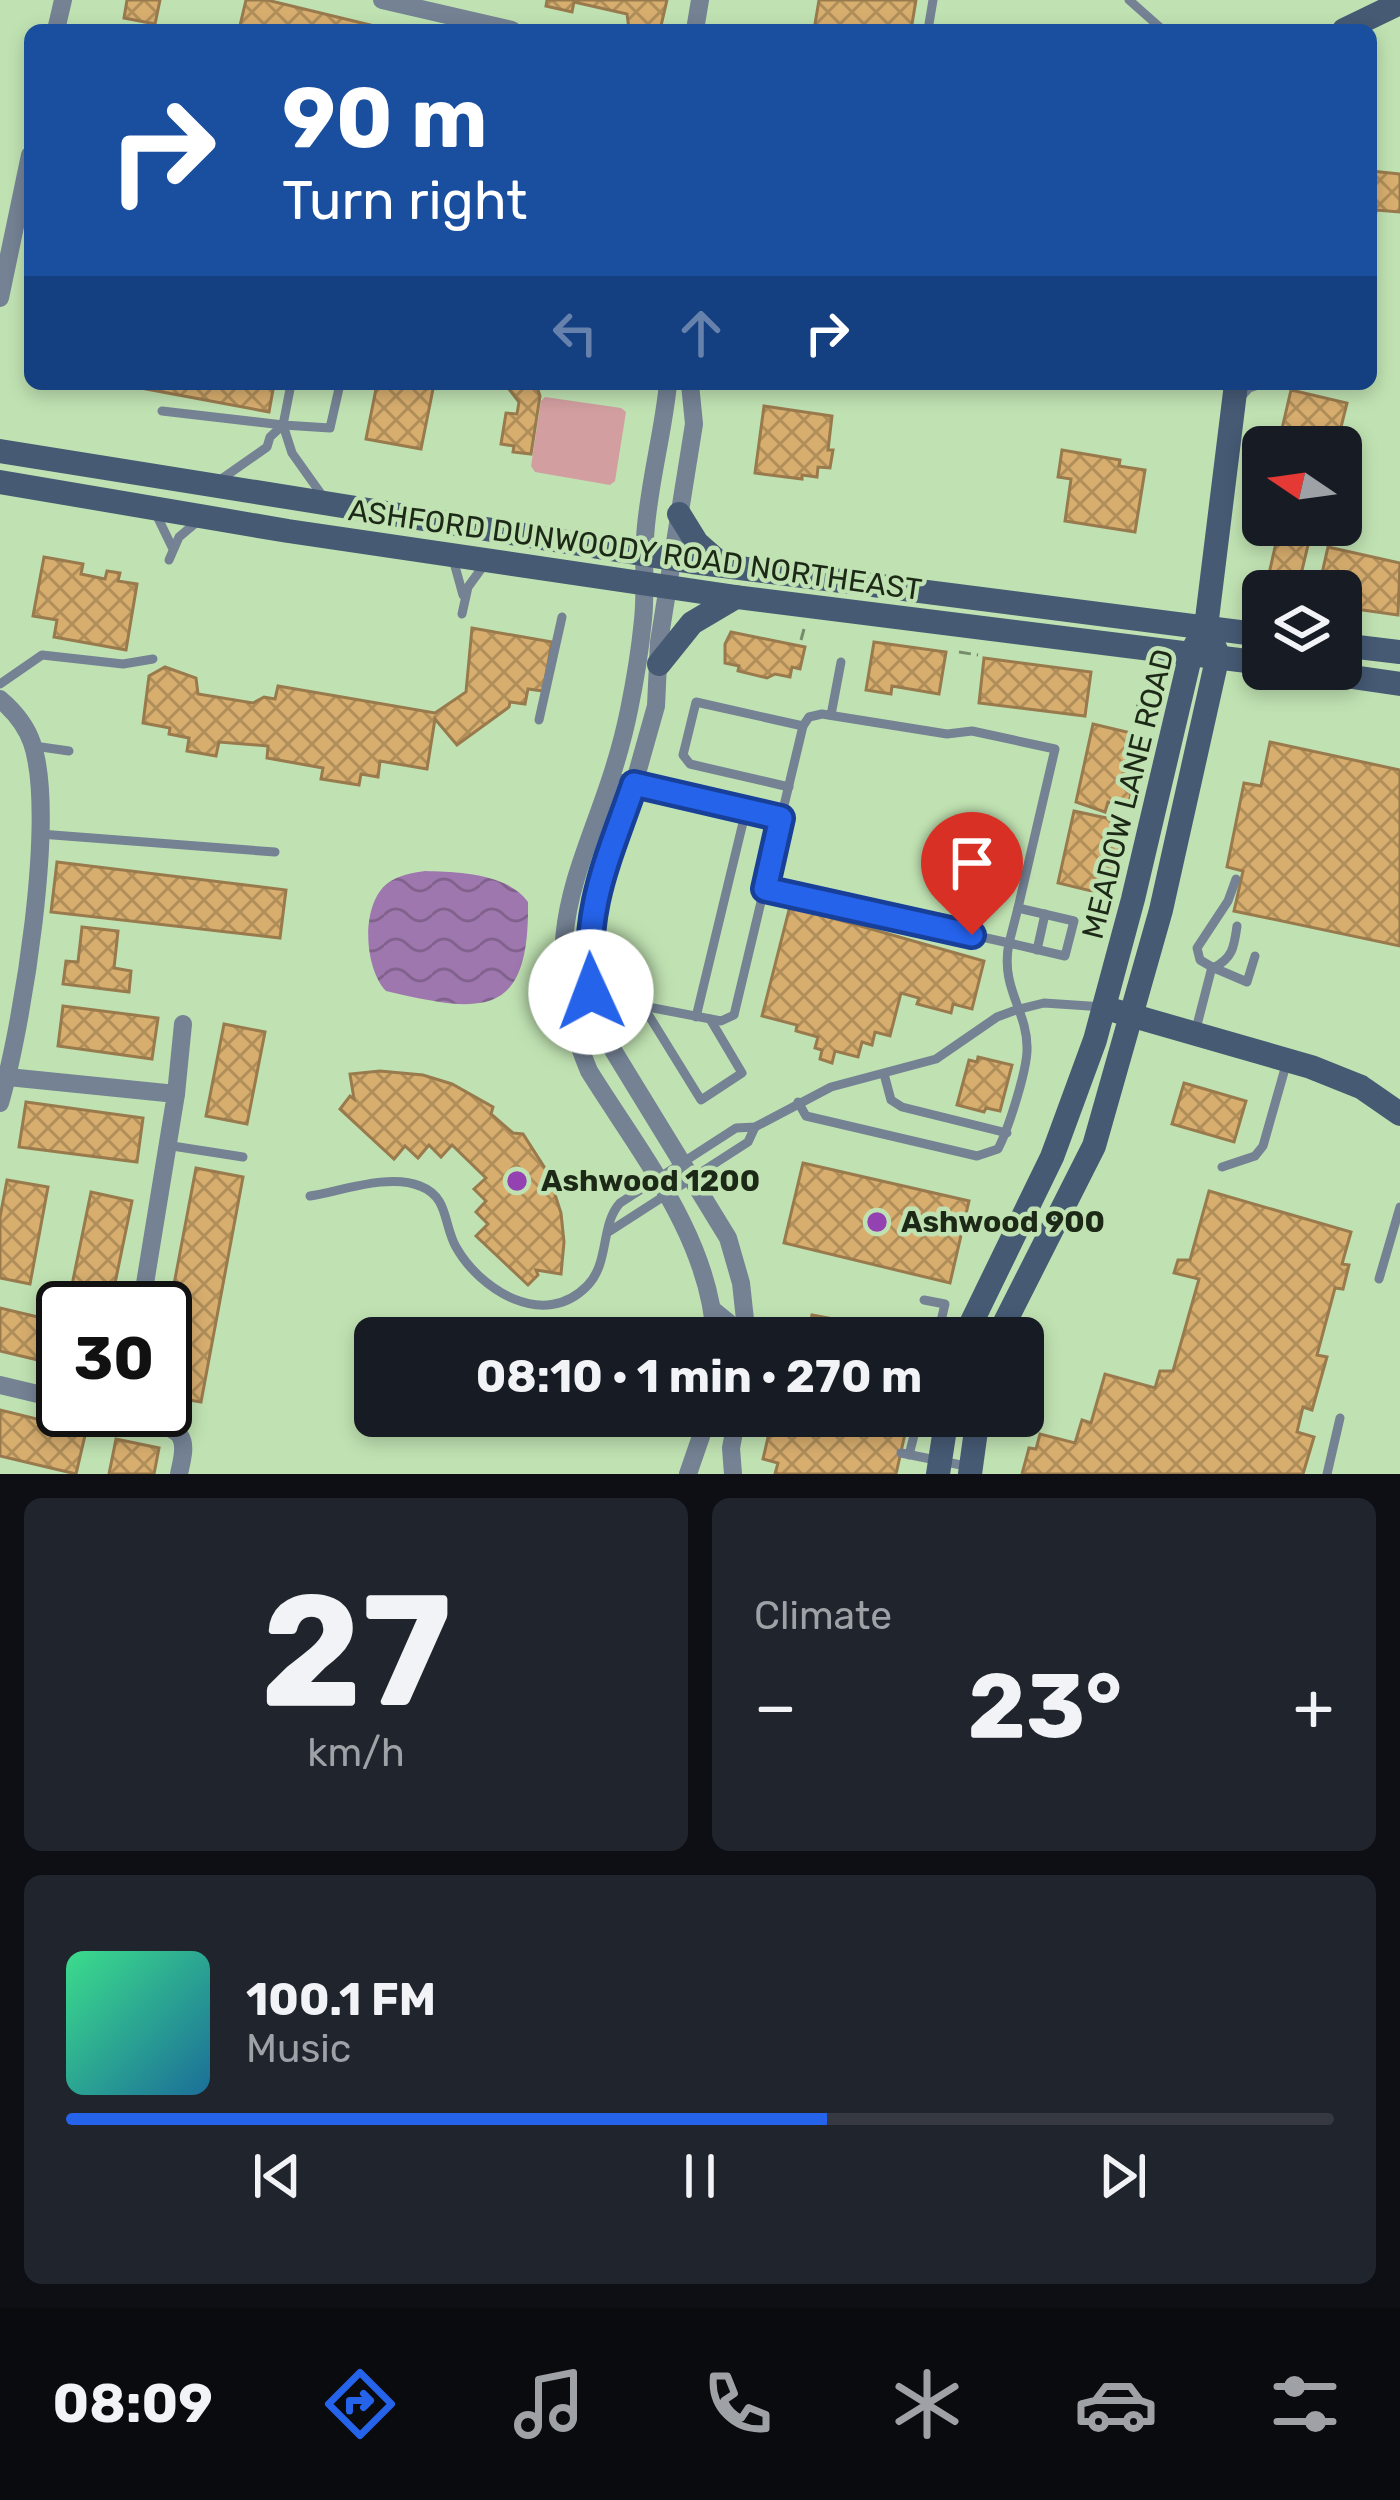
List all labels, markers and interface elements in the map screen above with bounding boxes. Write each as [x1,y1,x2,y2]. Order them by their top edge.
text: 90 m [282,68,488,168]
icon: right [84,72,240,228]
text: Turn right [282,169,527,233]
icon: left [542,300,608,366]
icon: ahead [668,300,734,366]
icon: right [794,300,860,366]
north arrow [1242,426,1362,546]
map controls [1242,426,1362,690]
street label: ASHFORD DUNWOODY ROAD NORTHEAST [346,492,924,608]
button: layers [1242,570,1362,690]
street label: MEADOW LANE ROAD [1075,645,1181,943]
pin [921,812,1023,935]
icon: arrive [939,830,1005,896]
position arrow [528,929,654,1055]
place label: Ashwood 1200 [541,1163,760,1199]
marker: Ashwood 1200 [504,1168,530,1194]
place label: Ashwood 900 [901,1204,1105,1240]
marker: Ashwood 900 [864,1209,890,1235]
speed limit sign: 30 [36,1281,192,1437]
text: 08:10 · 1 min · 270 m [476,1350,922,1403]
text: 27 [261,1559,451,1744]
text: Climate [754,1593,892,1639]
text: 23° [967,1653,1122,1760]
text: − [754,1667,797,1746]
text: + [1293,1667,1334,1746]
text: km/h [307,1730,405,1776]
text: 100.1 FM [246,1973,436,2026]
text: Music [246,2026,351,2072]
icon: previous [244,2143,310,2209]
icon: pause [667,2143,733,2209]
icon: next [1090,2143,1156,2209]
icon: directions [318,2362,402,2446]
icon: music [507,2362,591,2446]
icon: phone [696,2362,780,2446]
icon: climate [885,2362,969,2446]
icon: car [1074,2362,1158,2446]
icon: filters [1263,2362,1347,2446]
text: 08:09 [53,2372,213,2436]

